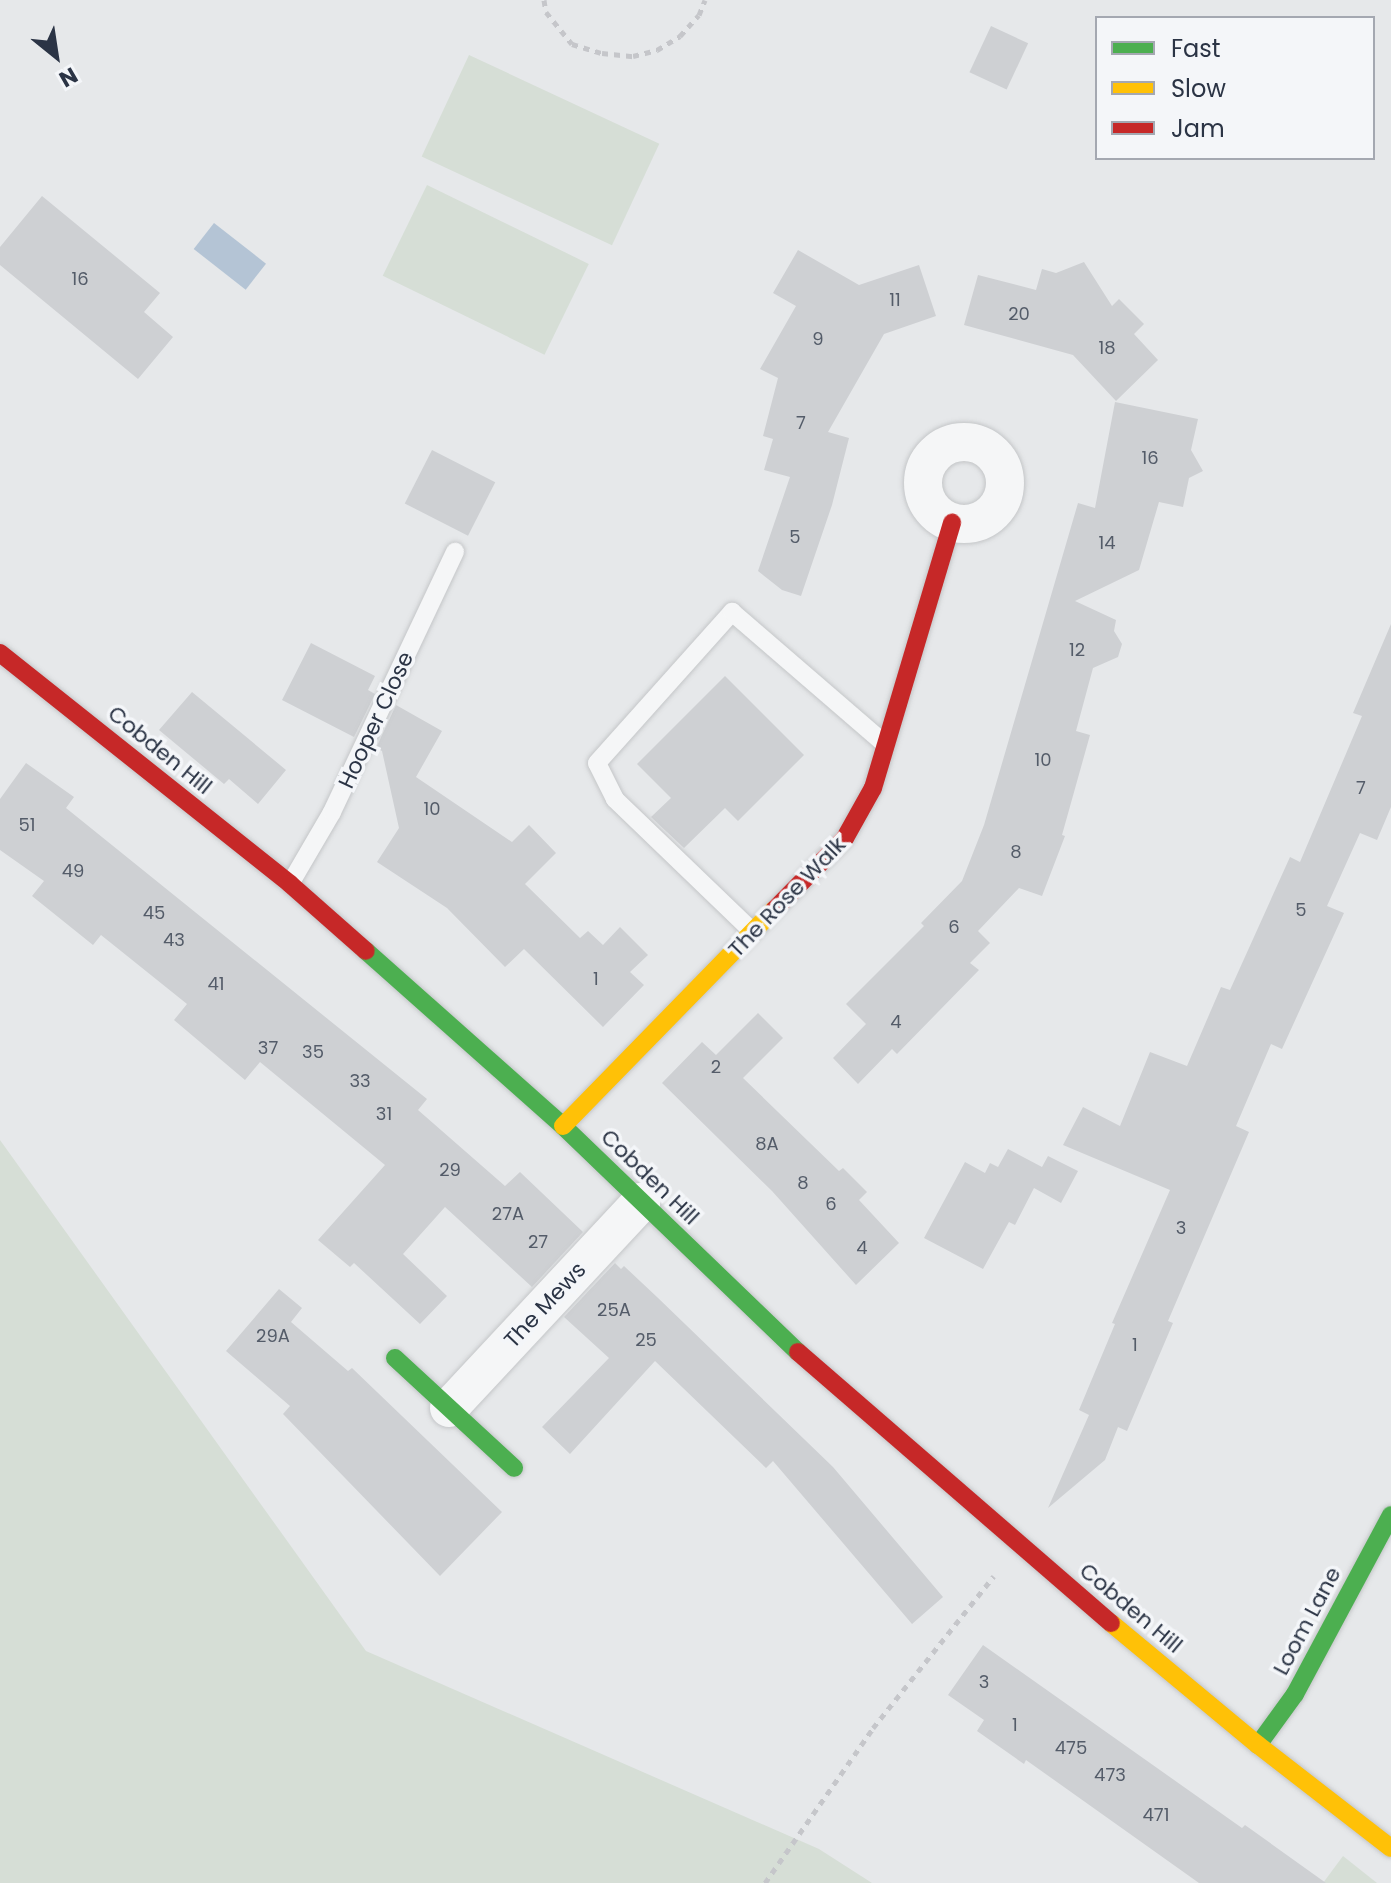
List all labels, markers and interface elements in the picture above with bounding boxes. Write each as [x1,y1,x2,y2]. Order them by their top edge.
north arrow [16,16,96,96]
legend [1095,16,1375,160]
text: Fast [1171,32,1221,65]
text: N [53,60,83,95]
text: Slow [1171,72,1226,105]
text: Jam [1171,112,1225,145]
house number: 16 [71,268,89,290]
house number: 11 [889,289,901,311]
house number: 20 [1008,303,1030,325]
house number: 9 [812,328,824,350]
house number: 18 [1098,337,1116,359]
house number: 7 [796,412,806,434]
house number: 16 [1141,447,1159,469]
house number: 5 [789,526,801,548]
house number: 14 [1098,532,1116,554]
house number: 12 [1069,639,1085,661]
street label: Hooper Close [333,648,419,792]
street label: Cobden Hill [103,700,217,800]
house number: 10 [1034,749,1052,771]
house number: 7 [1356,777,1366,799]
house number: 10 [423,798,441,820]
house number: 51 [18,814,36,836]
street label: The Rose Walk [723,831,851,963]
house number: 8 [1010,841,1022,863]
house number: 49 [62,860,84,882]
house number: 5 [1295,899,1307,921]
house number: 45 [143,902,165,924]
house number: 6 [948,916,960,938]
house number: 43 [163,929,185,951]
house number: 1 [593,968,599,990]
house number: 41 [207,973,225,995]
house number: 4 [890,1011,902,1033]
house number: 37 [258,1037,278,1059]
house number: 35 [302,1041,324,1063]
house number: 2 [711,1056,721,1078]
house number: 33 [349,1070,371,1092]
house number: 31 [376,1103,392,1125]
street label: Cobden Hill [596,1124,704,1230]
house number: 8A [755,1133,779,1155]
house number: 29 [439,1159,461,1181]
house number: 8 [797,1172,809,1194]
house number: 6 [825,1193,837,1215]
house number: 27A [492,1203,524,1225]
house number: 3 [1176,1217,1186,1239]
house number: 27 [528,1231,548,1253]
house number: 4 [856,1237,868,1259]
street label: The Mews [499,1257,591,1353]
house number: 25A [597,1299,631,1321]
house number: 29A [256,1325,290,1347]
house number: 25 [635,1329,657,1351]
house number: 1 [1132,1334,1138,1356]
street label: Cobden Hill [1074,1557,1188,1659]
street label: Loom Lane [1268,1563,1346,1679]
house number: 3 [979,1671,989,1693]
house number: 1 [1012,1714,1018,1736]
house number: 475 [1055,1737,1087,1759]
house number: 473 [1094,1764,1126,1786]
house number: 471 [1143,1804,1169,1826]

